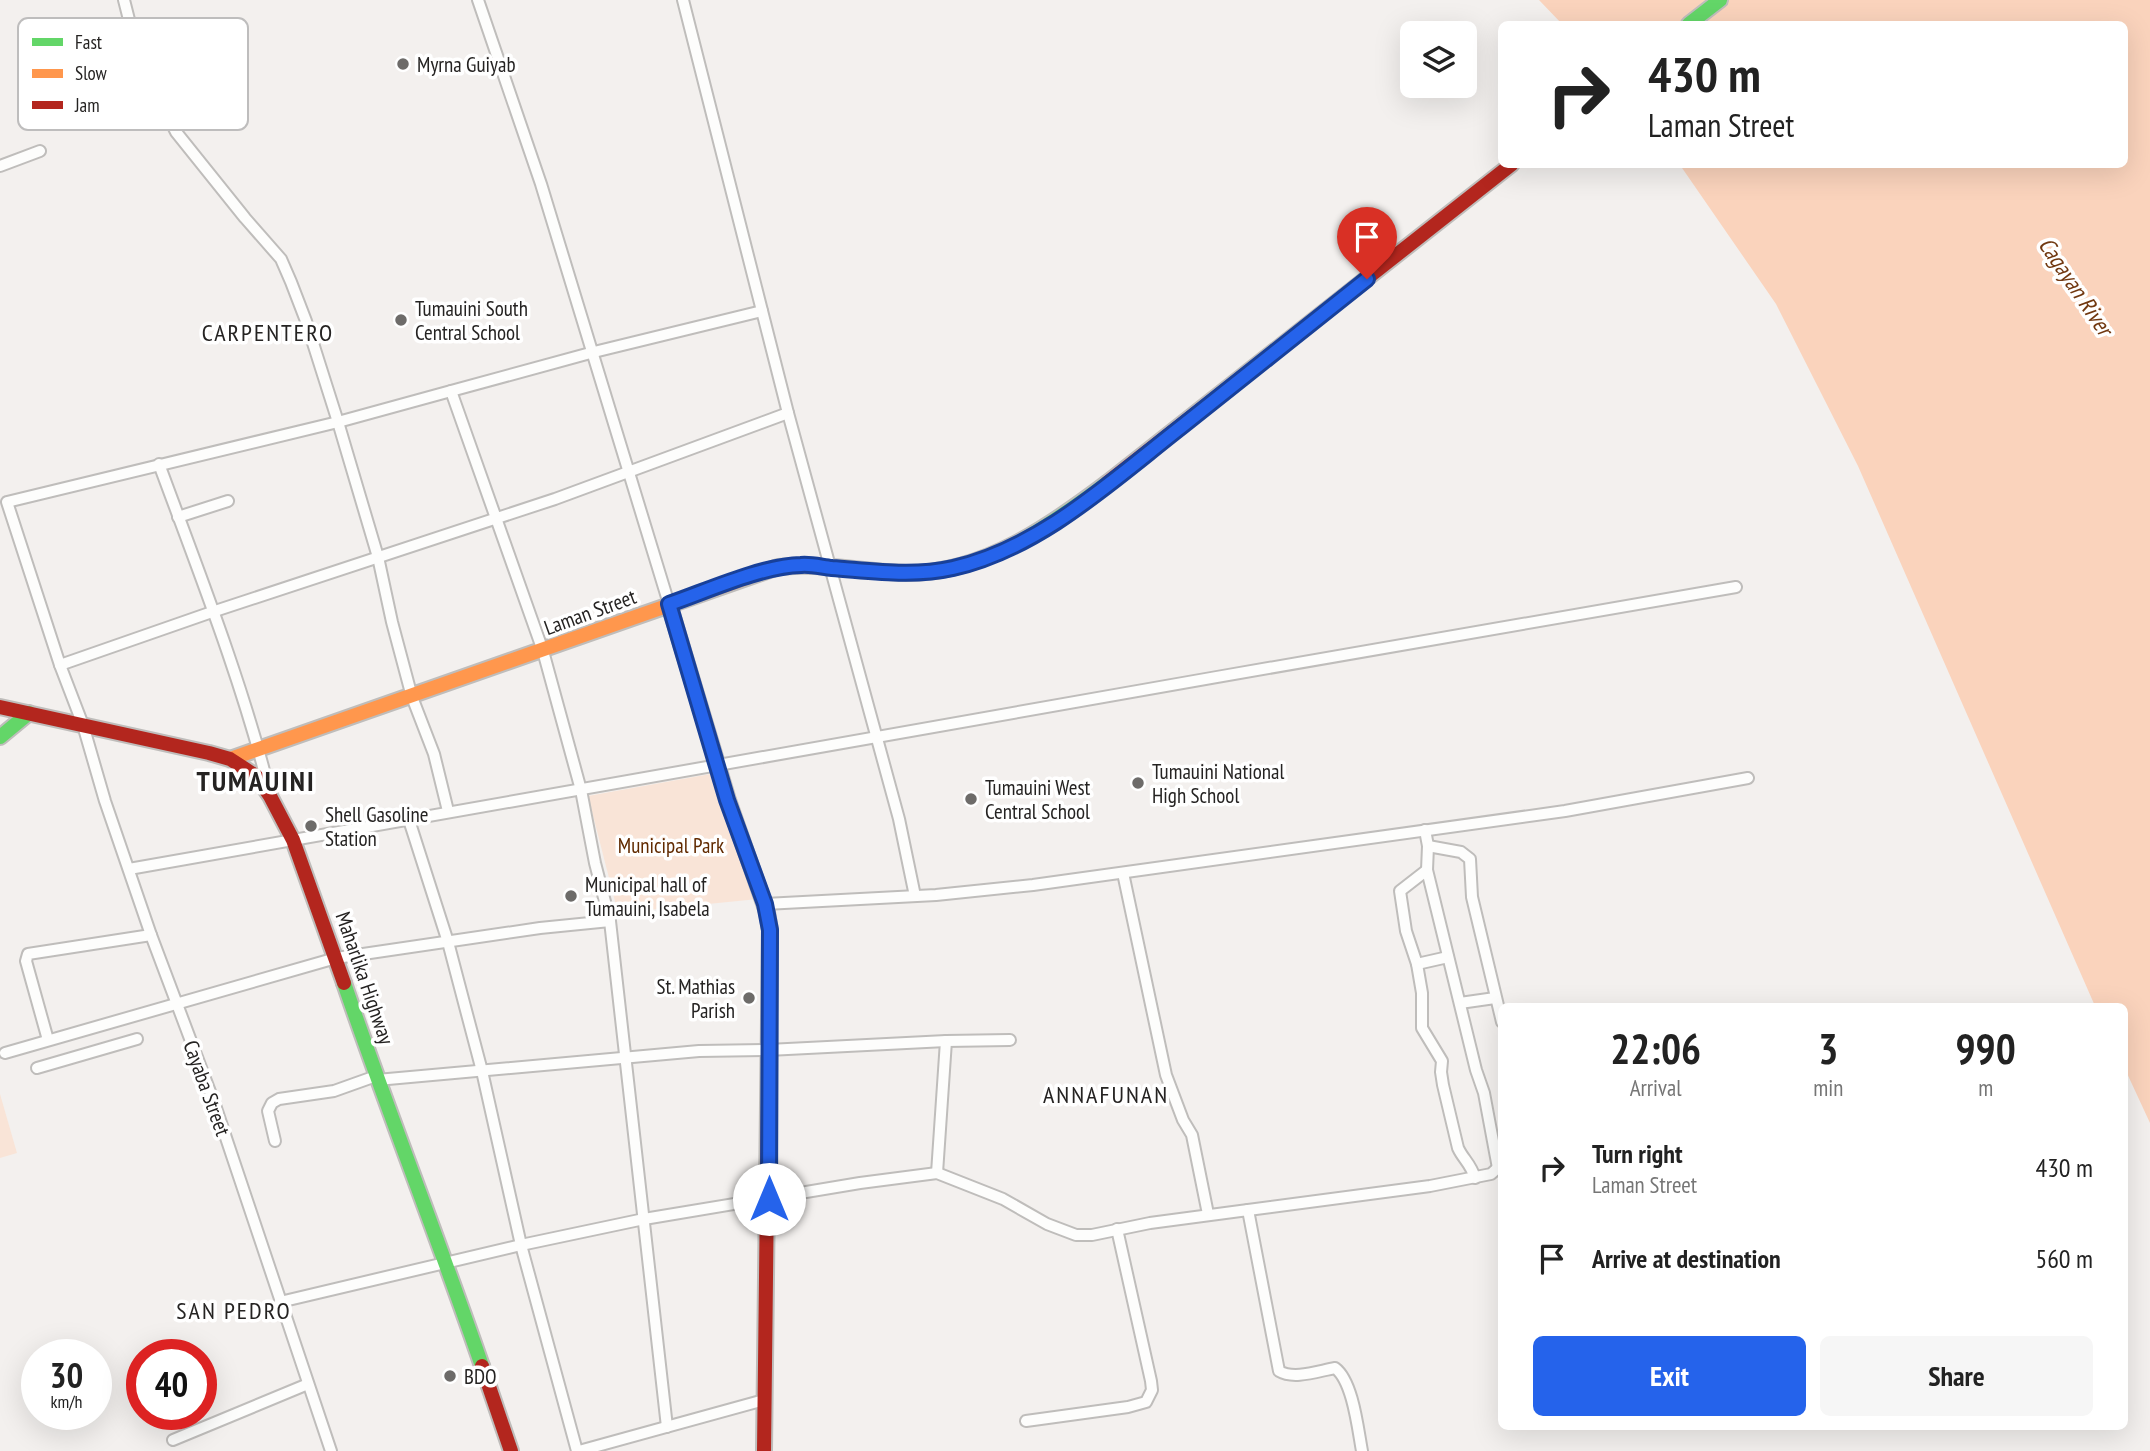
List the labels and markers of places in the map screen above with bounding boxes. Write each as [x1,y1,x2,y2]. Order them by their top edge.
place label: Myrna Guiyab [417,51,516,78]
marker: Myrna Guiyab [395,56,411,72]
pin [1337,207,1397,279]
place label: Tumauini South Central School [415,295,528,346]
marker: Tumauini South Central School [393,312,409,328]
place label: Tumauini National High School [1152,758,1284,809]
place label: Tumauini West Central School [985,774,1090,825]
marker: Tumauini National High School [1130,775,1146,791]
marker: Tumauini West Central School [963,791,979,807]
place label: Shell Gasoline Station [325,801,428,852]
marker: Shell Gasoline Station [303,818,319,834]
place label: Municipal hall of Tumauini, Isabela [585,871,710,922]
marker: Municipal hall of Tumauini, Isabela [563,888,579,904]
place label: St. Mathias Parish [657,973,735,1024]
marker: St. Mathias Parish [741,990,757,1006]
place label: BDO [464,1363,496,1390]
marker: BDO [442,1368,458,1384]

